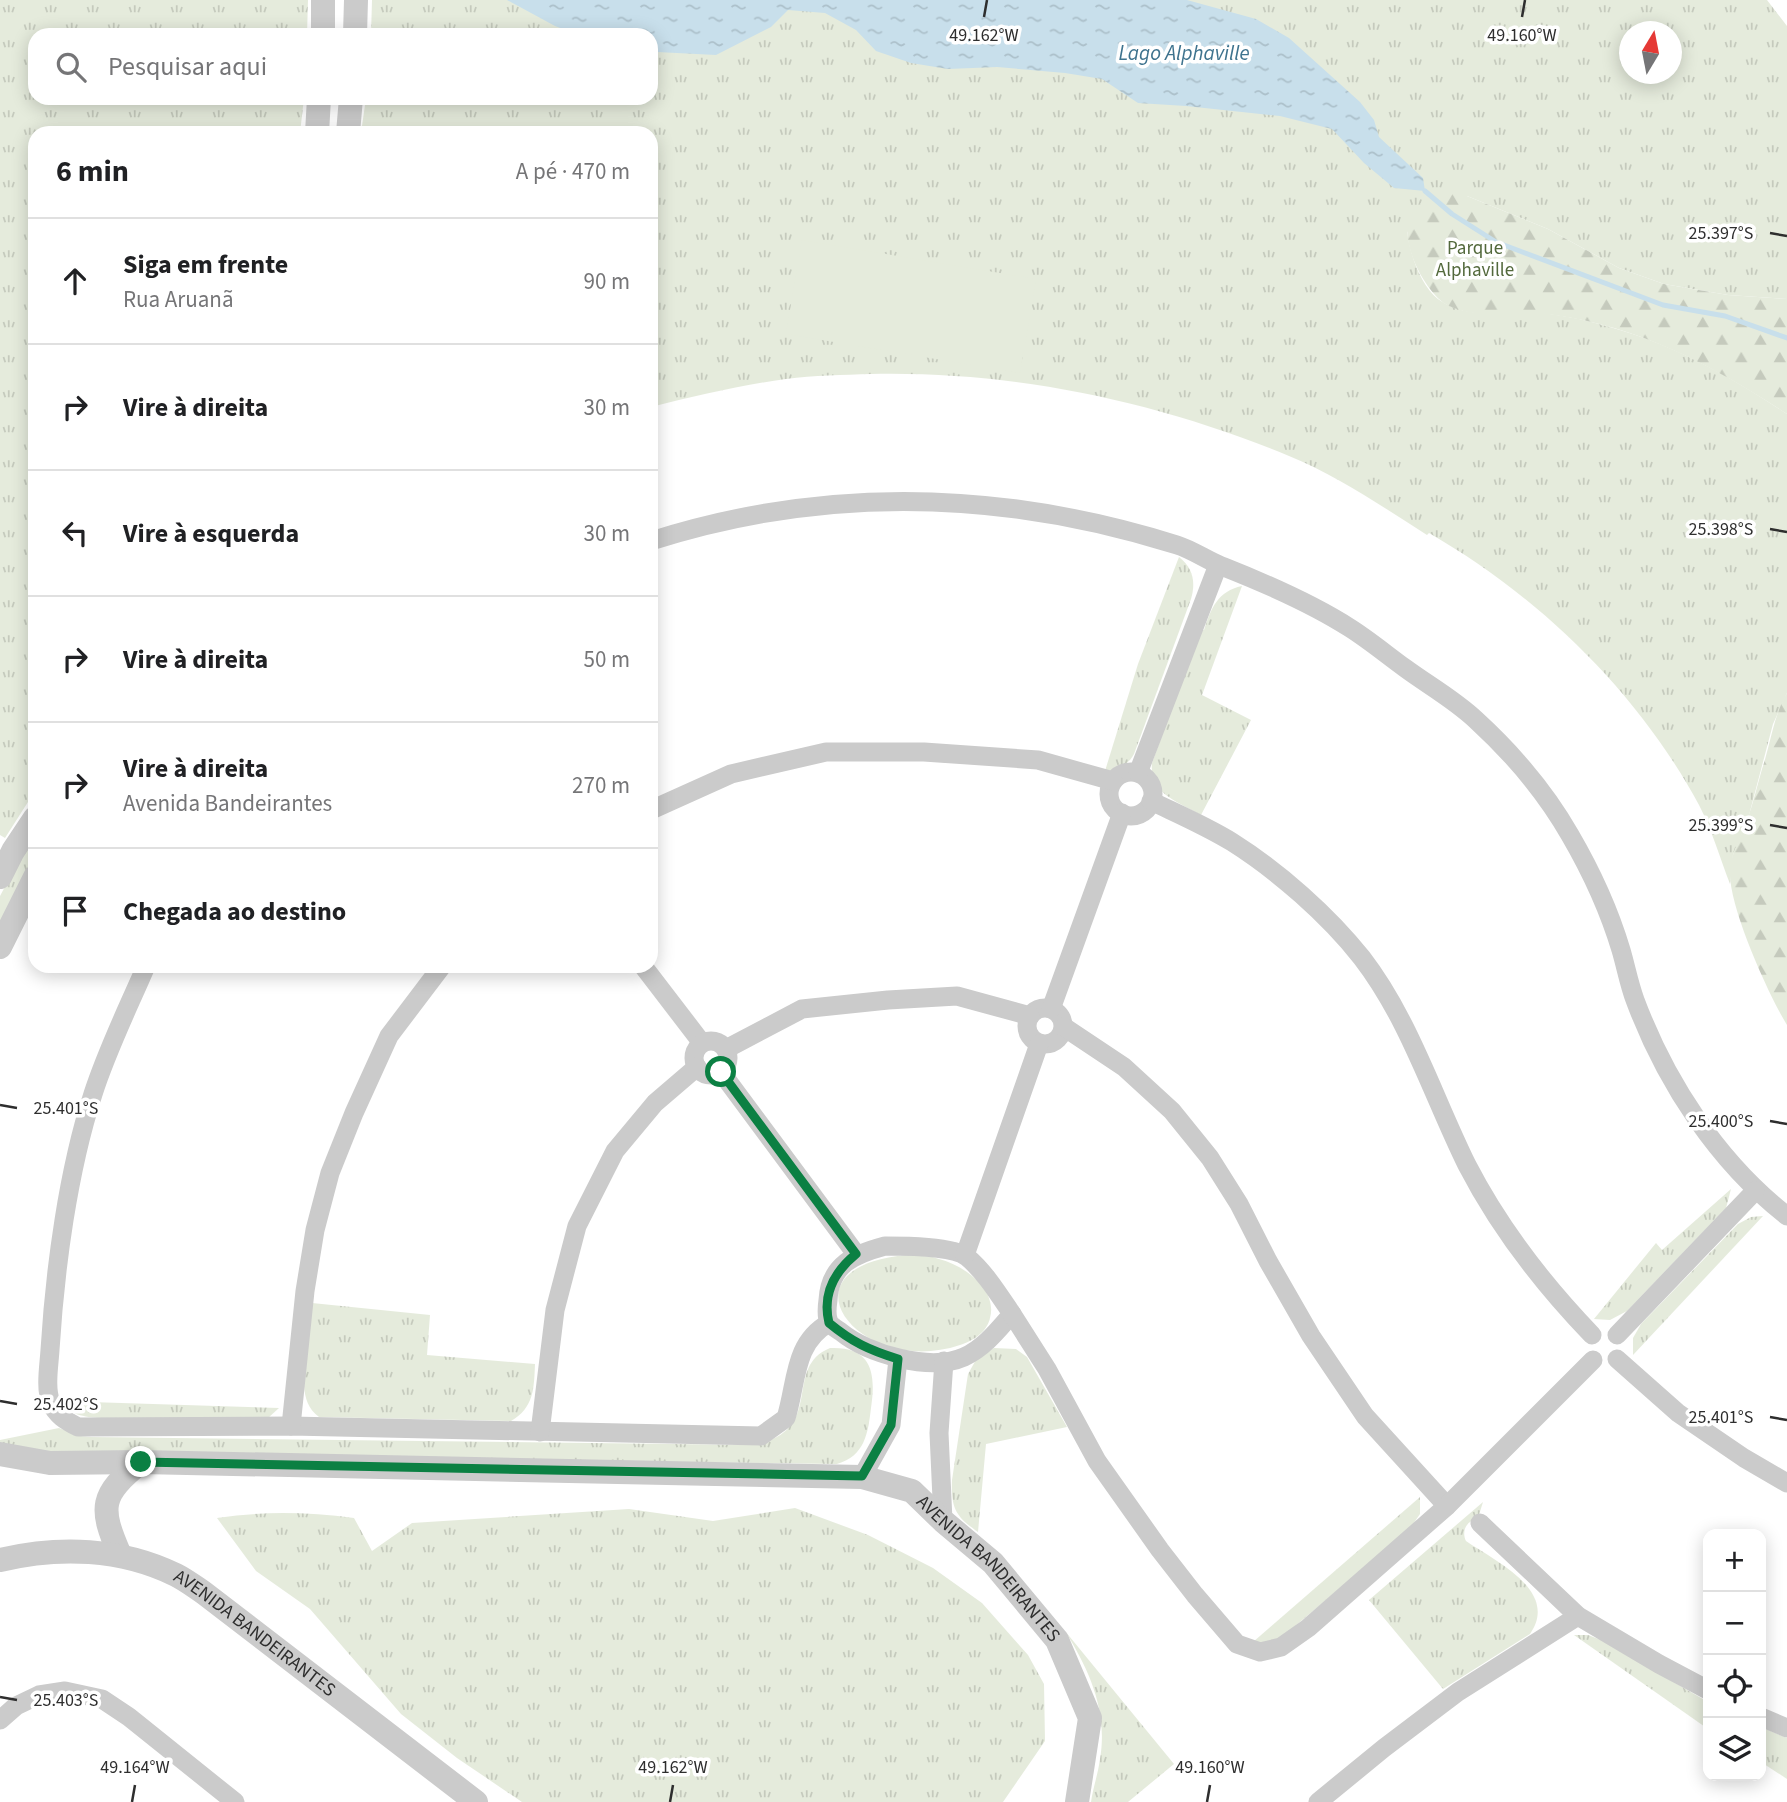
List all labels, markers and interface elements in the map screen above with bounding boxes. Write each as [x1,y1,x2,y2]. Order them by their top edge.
north arrow [1619,21,1682,84]
text: 49.162°W [949,23,1019,48]
text: 49.160°W [1487,23,1557,48]
search box [28,28,658,105]
water label: Lago Alphaville [1118,38,1250,68]
icon: search [52,48,90,86]
text: Pesquisar aqui [108,48,267,85]
text: 6 min [56,150,129,193]
text: A pé · 470 m [516,155,630,188]
text: 25.397°S [1689,221,1753,246]
park label: Parque Alphaville [1436,235,1514,284]
text: Siga em frente [123,246,288,283]
icon: ahead [56,262,94,300]
text: 90 m [583,265,630,298]
text: Rua Aruanã [123,283,234,316]
icon: right [56,388,94,426]
text: Vire à direita [123,389,268,426]
text: 30 m [583,391,630,424]
icon: left [56,514,94,552]
text: Vire à esquerda [123,515,299,552]
text: 30 m [583,517,630,550]
text: 25.398°S [1689,517,1753,542]
icon: right [56,640,94,678]
text: Vire à direita [123,641,268,678]
text: 50 m [583,643,630,676]
text: Vire à direita [123,750,268,787]
icon: right [56,766,94,804]
text: 270 m [572,769,630,802]
text: Avenida Bandeirantes [123,787,332,820]
text: 25.399°S [1689,813,1753,838]
icon: arrive [56,892,94,930]
text: Chegada ao destino [123,893,346,930]
route start [705,1056,736,1087]
text: 25.401°S [34,1096,98,1121]
text: 25.400°S [1689,1109,1753,1134]
text: 25.402°S [34,1392,98,1417]
text: 25.401°S [1689,1405,1753,1430]
route end [125,1446,156,1477]
street label: AVENIDA BANDEIRANTES [910,1489,1067,1648]
map controls [1703,1529,1766,1781]
button: + [1703,1529,1766,1592]
street label: AVENIDA BANDEIRANTES [169,1563,342,1703]
button: − [1703,1592,1766,1655]
button: locate [1703,1655,1766,1718]
text: 25.403°S [34,1688,98,1713]
button: layers [1703,1718,1766,1781]
text: 49.164°W [100,1755,170,1780]
text: 49.162°W [638,1755,708,1780]
text: 49.160°W [1175,1755,1245,1780]

